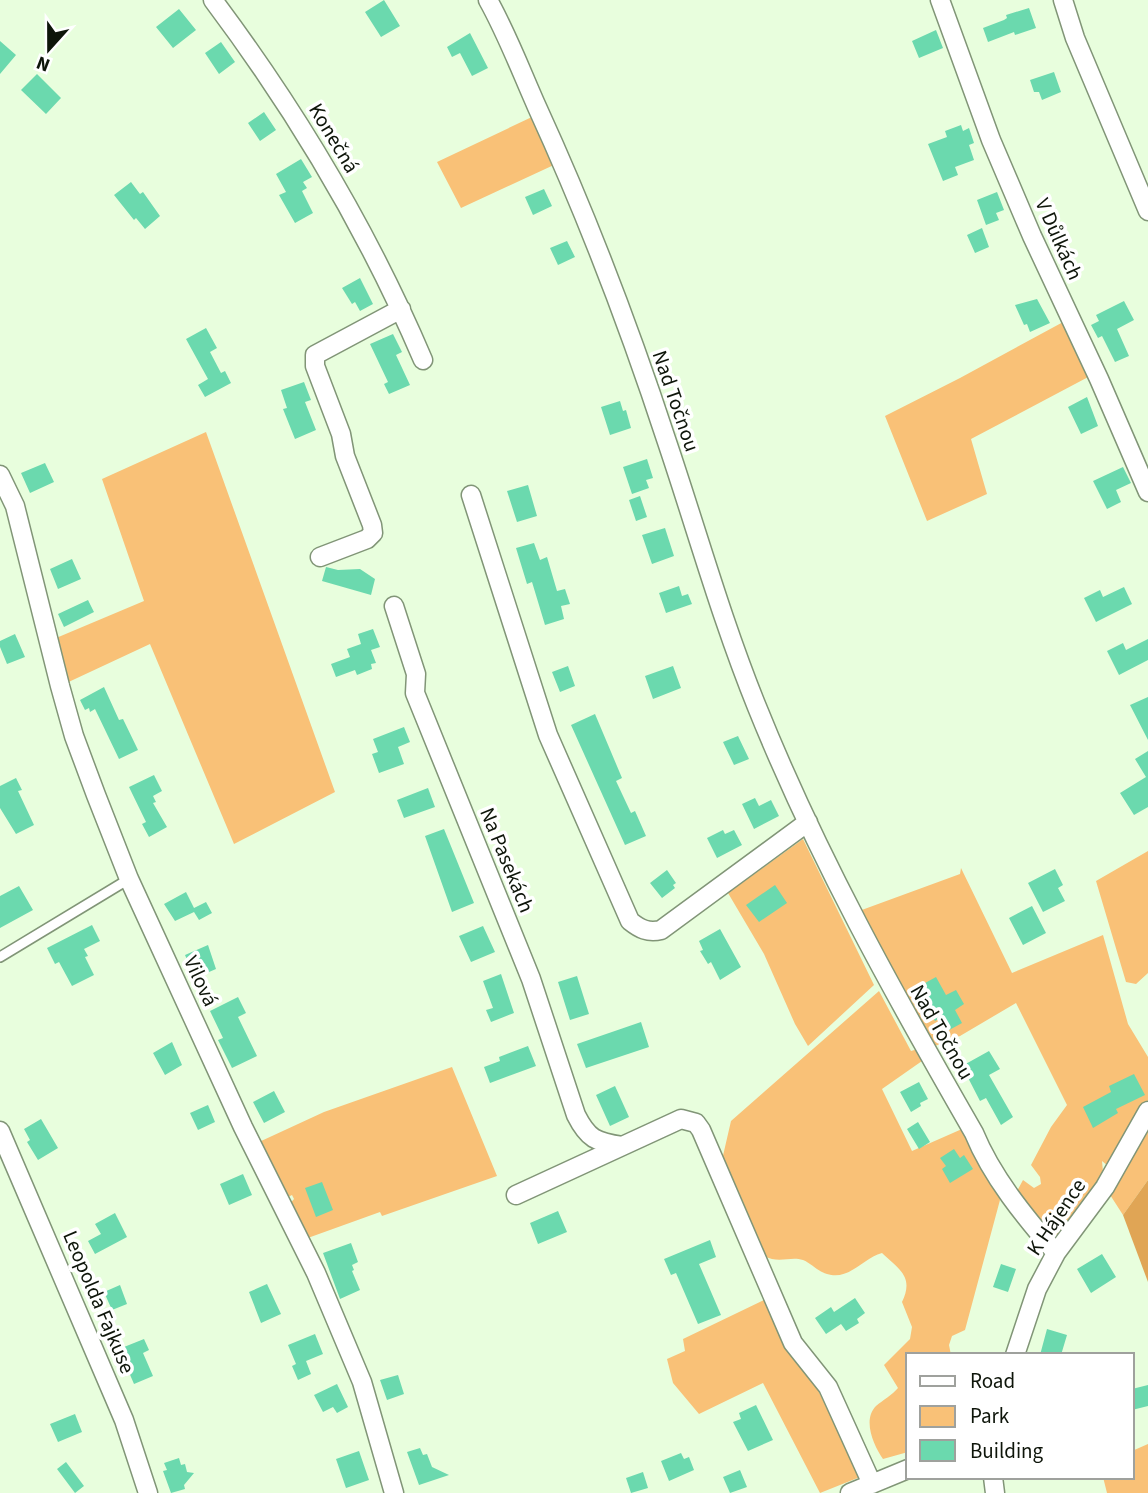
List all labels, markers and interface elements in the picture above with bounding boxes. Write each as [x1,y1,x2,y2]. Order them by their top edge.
north arrow [14,14,84,84]
text: N [33,49,54,78]
street label: Konečná [301,97,367,179]
street label: V Důlkách [1028,193,1090,285]
street label: Nad Točnou [645,346,707,456]
street label: Na Pasekách [472,803,542,917]
street label: Vilová [176,951,226,1011]
street label: Nad Točnou [903,979,981,1085]
street label: K Hájence [1019,1172,1093,1262]
street label: Leopolda Fajkuse [55,1226,143,1378]
legend [906,1353,1134,1479]
text: Road [970,1366,1015,1396]
text: Park [970,1401,1010,1431]
text: Building [970,1436,1044,1466]

